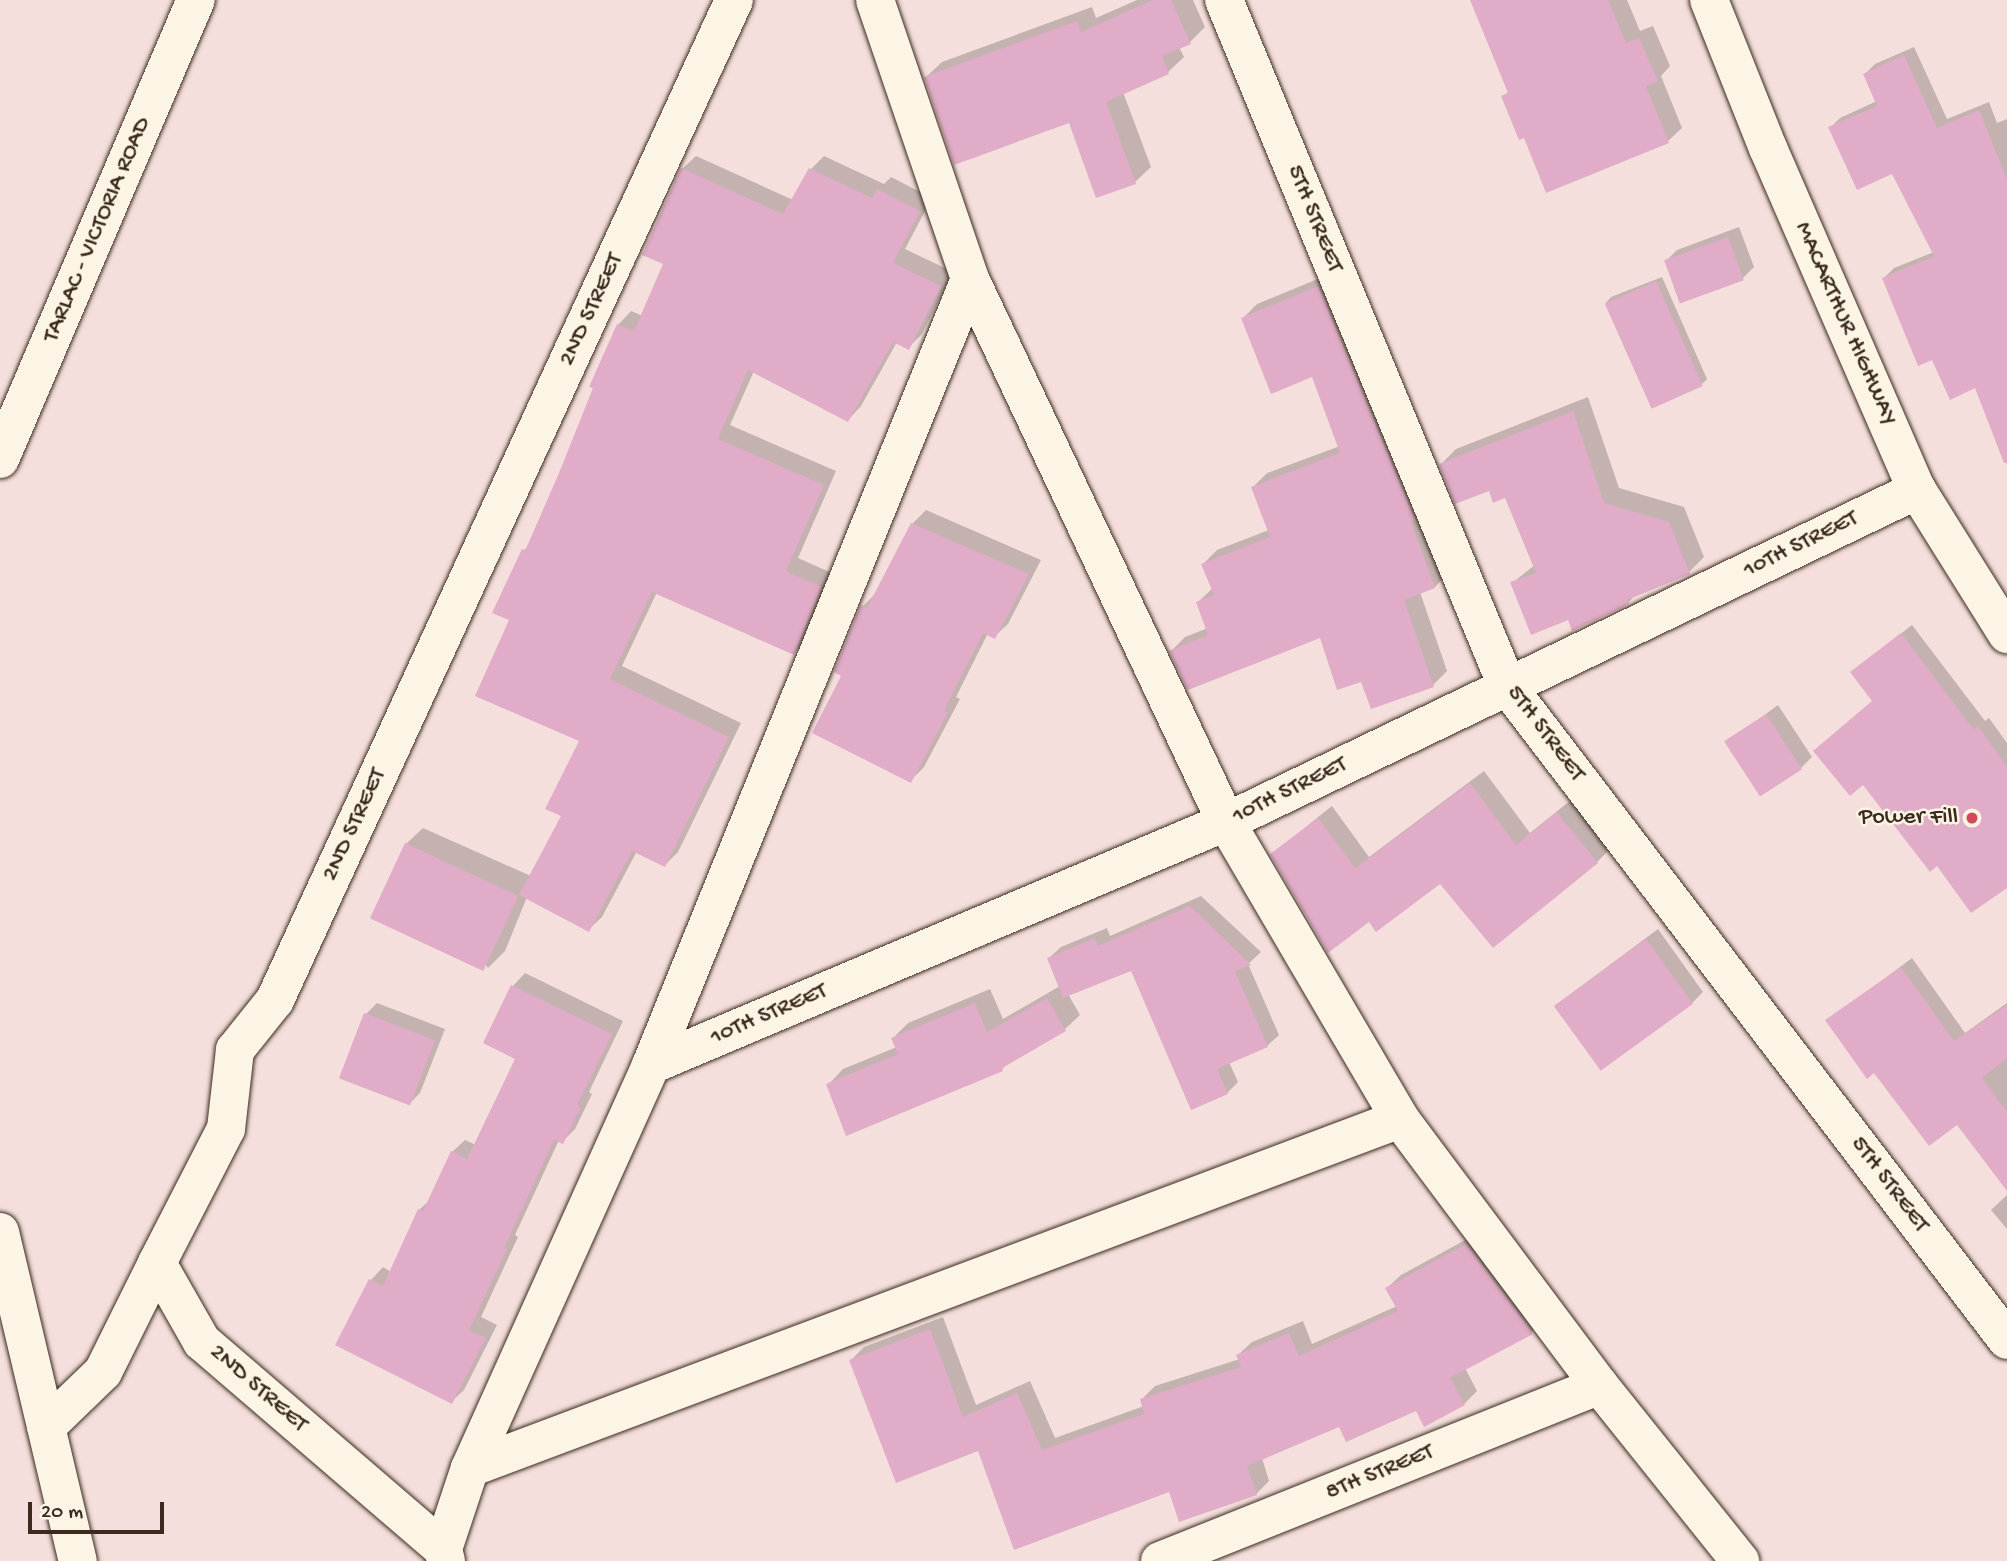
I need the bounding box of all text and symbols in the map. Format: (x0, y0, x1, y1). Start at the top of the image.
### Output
street label: TARLAC - VICTORIA ROAD (38, 113, 158, 347)
street label: 5TH STREET (1279, 161, 1349, 277)
street label: MACARTHUR HIGHWAY (1787, 218, 1903, 430)
street label: 2ND STREET (553, 249, 631, 371)
street label: 10TH STREET (1739, 505, 1863, 585)
street label: 5TH STREET (1499, 680, 1591, 788)
street label: 10TH STREET (1228, 751, 1352, 831)
street label: 2ND STREET (316, 764, 394, 886)
place label: Power Fill (1859, 804, 1958, 832)
marker: Power Fill (1964, 810, 1980, 826)
street label: 10TH STREET (706, 978, 832, 1052)
street label: 5TH STREET (1843, 1131, 1935, 1239)
street label: 2ND STREET (203, 1338, 313, 1440)
street label: 8TH STREET (1322, 1438, 1438, 1508)
scale bar (32, 1488, 168, 1532)
text: 20 m (41, 1501, 83, 1526)

